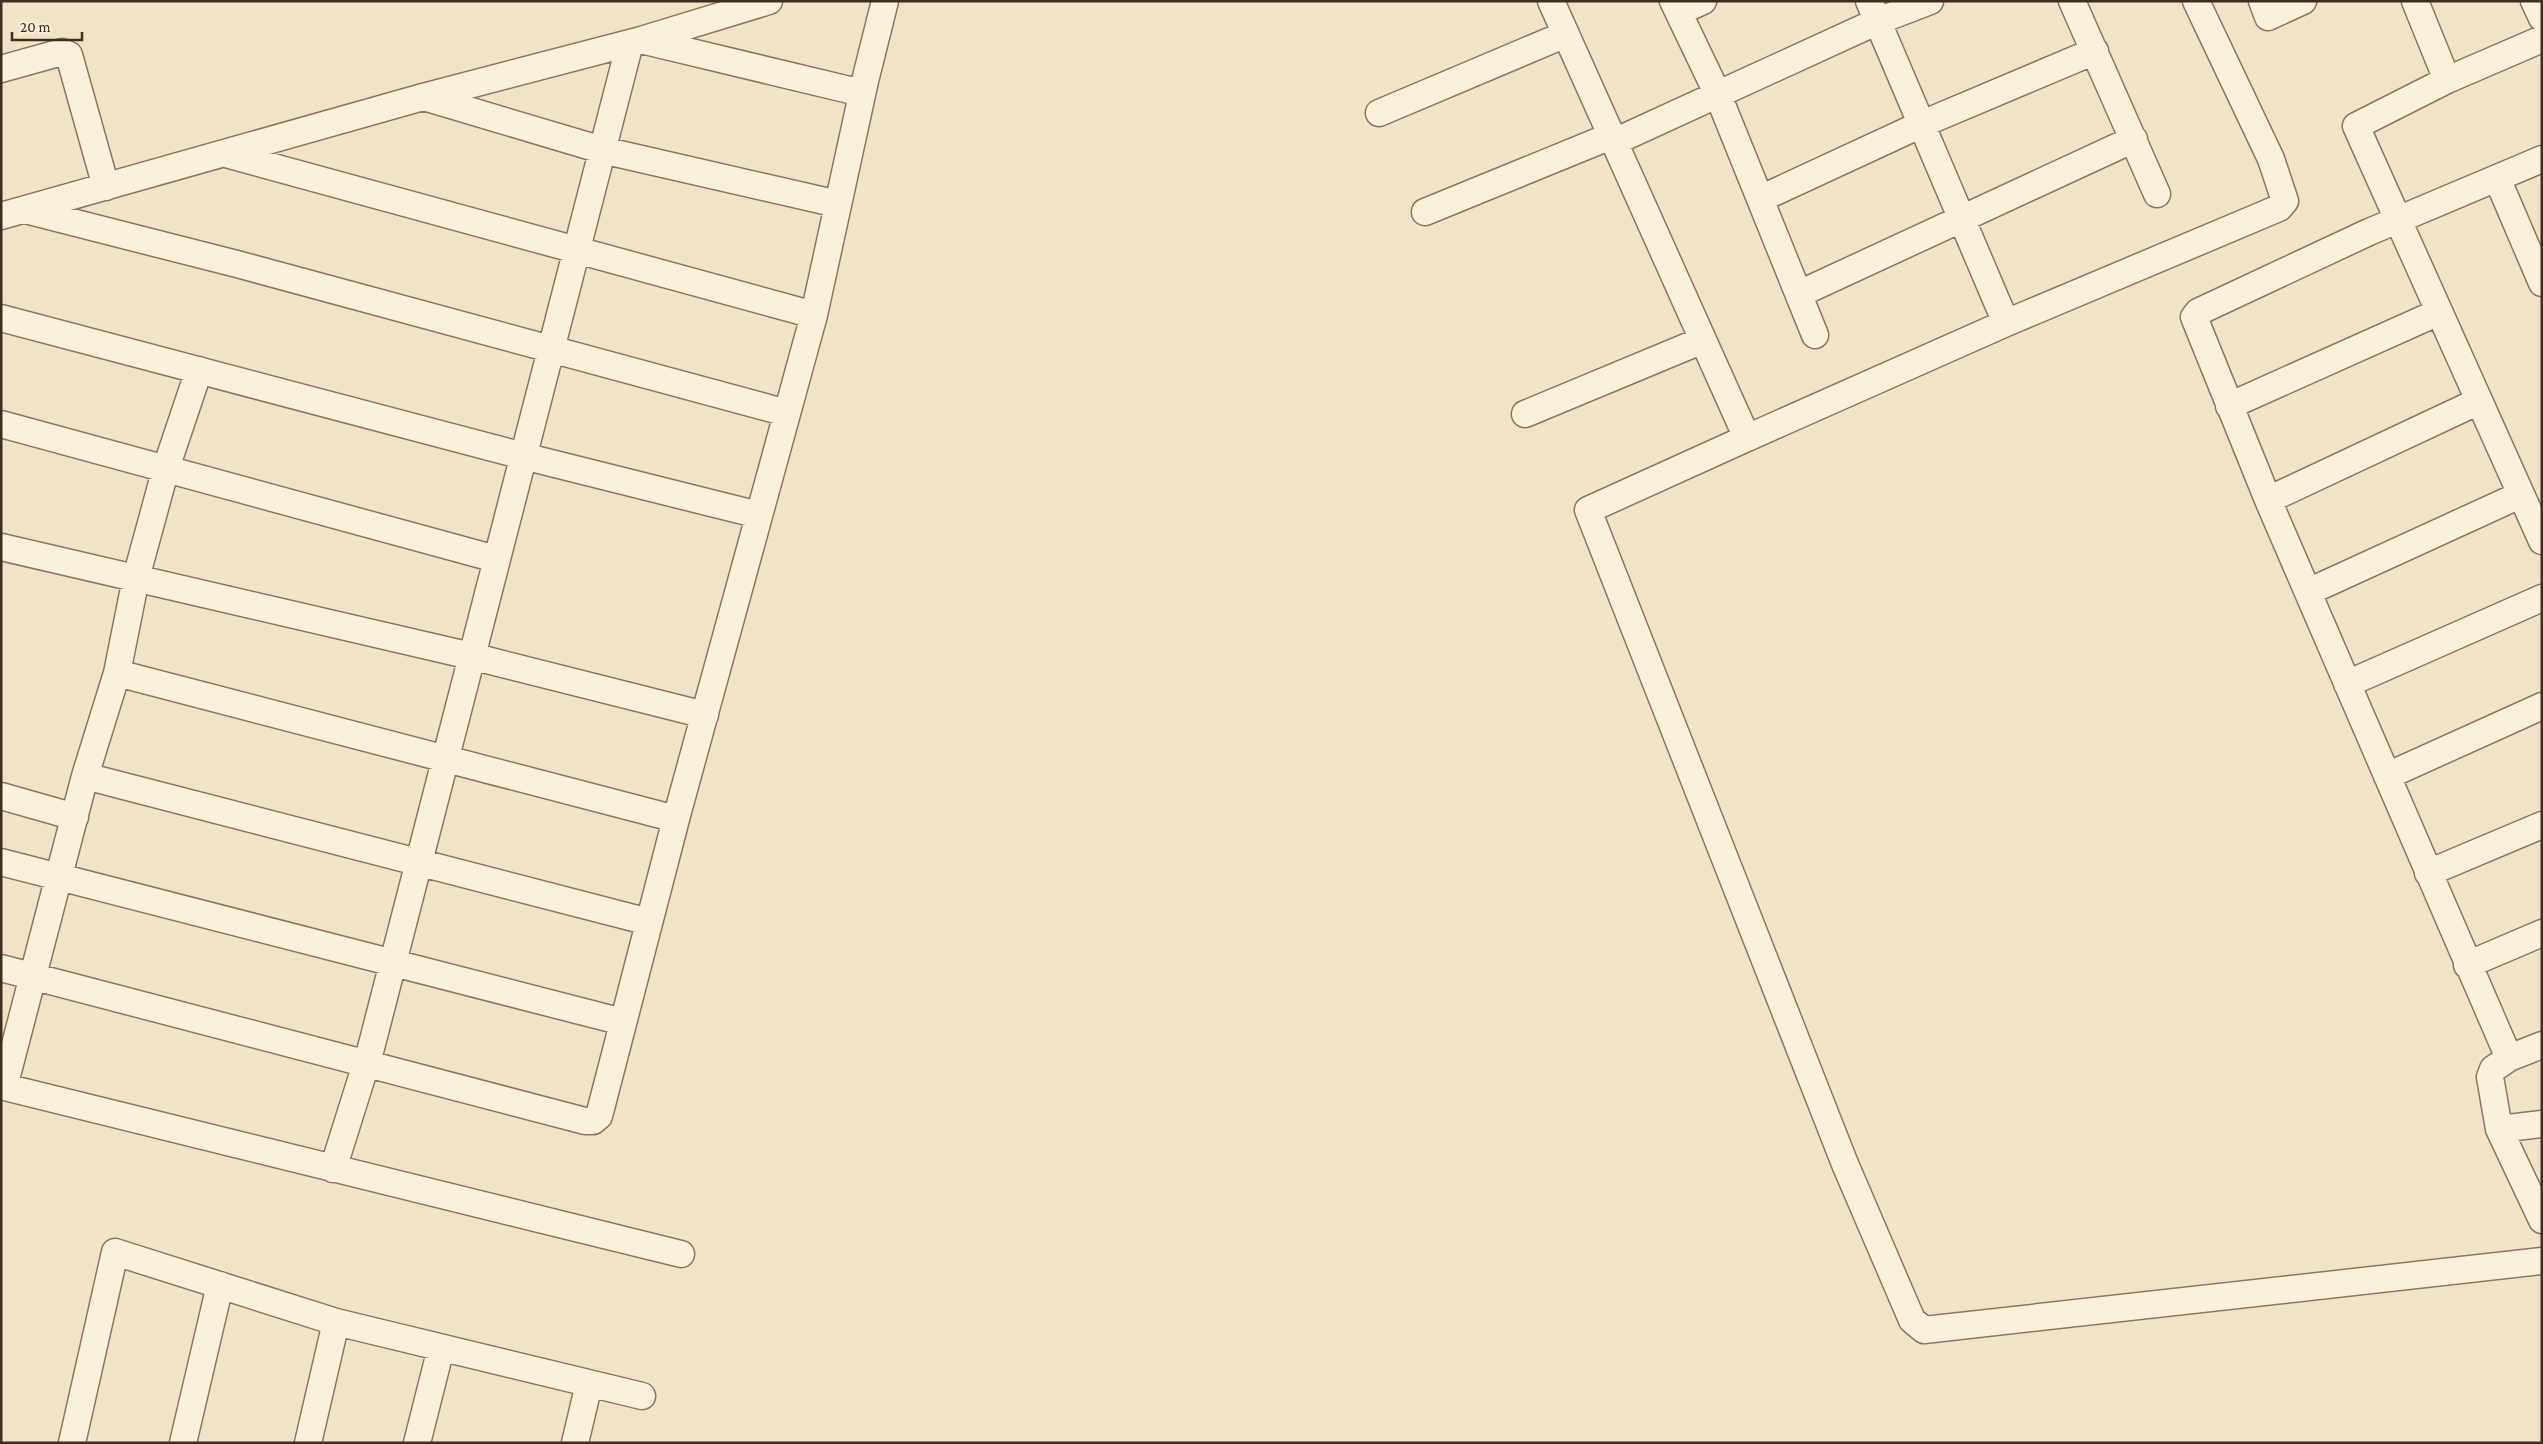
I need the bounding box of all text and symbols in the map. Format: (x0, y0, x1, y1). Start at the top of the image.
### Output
scale bar (12, 10, 82, 42)
text: 20 m (20, 19, 51, 35)

